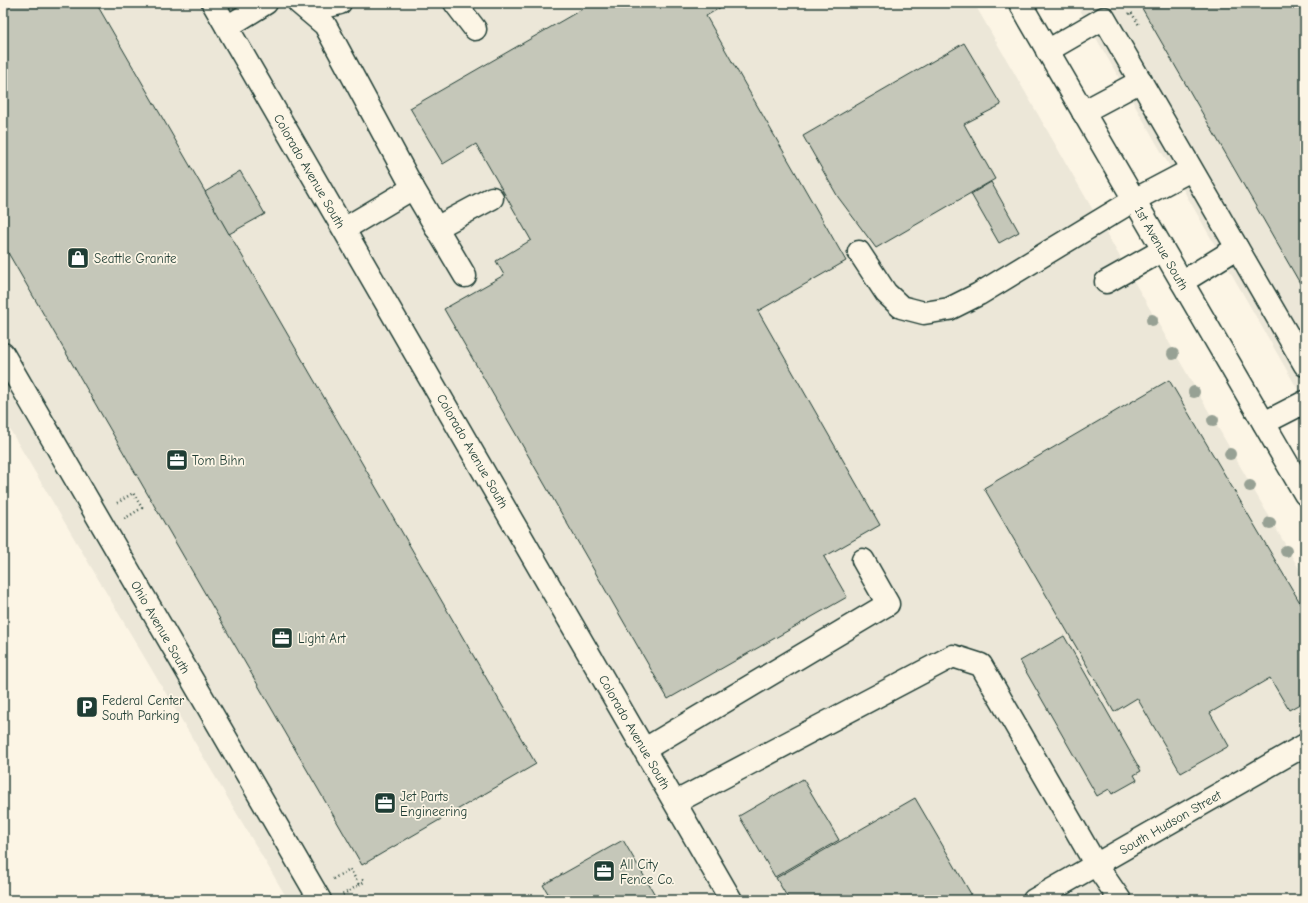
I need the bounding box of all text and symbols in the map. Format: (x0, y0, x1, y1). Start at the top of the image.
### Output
street label: Colorado Avenue South (271, 111, 348, 231)
street label: 1st Avenue South (1132, 204, 1192, 293)
shop icon: Seattle Granite (65, 245, 91, 271)
place label: Seattle Granite (94, 251, 177, 266)
street label: Colorado Avenue South (434, 391, 511, 511)
office icon: Tom Bihn (164, 447, 190, 473)
place label: Tom Bihn (192, 453, 245, 468)
street label: Ohio Avenue South (128, 578, 193, 676)
office icon: Light Art (269, 625, 295, 651)
place label: Light Art (298, 631, 347, 646)
street label: Colorado Avenue South (596, 672, 673, 792)
place label: Federal Center South Parking (102, 693, 185, 723)
parking icon: Federal Center South Parking (74, 694, 100, 720)
street label: South Hudson Street (1117, 787, 1225, 858)
place label: Jet Parts Engineering (400, 789, 467, 819)
office icon: Jet Parts Engineering (372, 790, 398, 816)
place label: All City Fence Co. (620, 857, 674, 887)
office icon: All City Fence Co. (591, 858, 617, 884)

